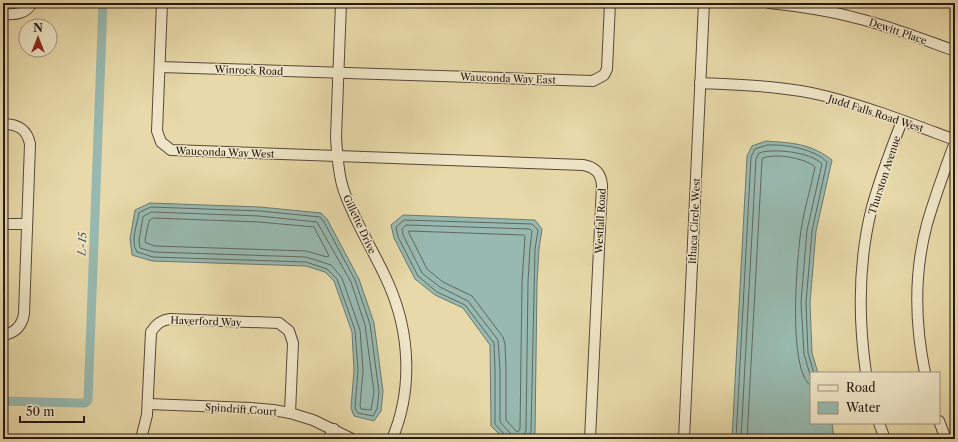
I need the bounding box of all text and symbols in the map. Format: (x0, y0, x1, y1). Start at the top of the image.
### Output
street label: Dewitt Place (867, 16, 929, 48)
north arrow (18, 18, 58, 58)
text: N (33, 21, 43, 35)
street label: Winrock Road (213, 63, 284, 78)
street label: Wauconda Way East (459, 70, 556, 87)
street label: Judd Falls Road West (825, 91, 926, 135)
street label: Thurston Avenue (866, 134, 903, 216)
street label: Wauconda Way West (174, 144, 275, 161)
street label: Ithaca Circle West (686, 177, 703, 264)
street label: Westfall Road (592, 188, 609, 255)
street label: Gillette Drive (340, 192, 379, 256)
water label: L-15 (75, 231, 89, 257)
street label: Haverford Way (170, 314, 242, 329)
legend (810, 372, 940, 424)
text: Road (846, 380, 876, 395)
scale bar (20, 398, 84, 424)
text: Water (845, 400, 880, 415)
street label: Spindrift Court (205, 401, 278, 419)
text: 50 m (26, 404, 55, 419)

